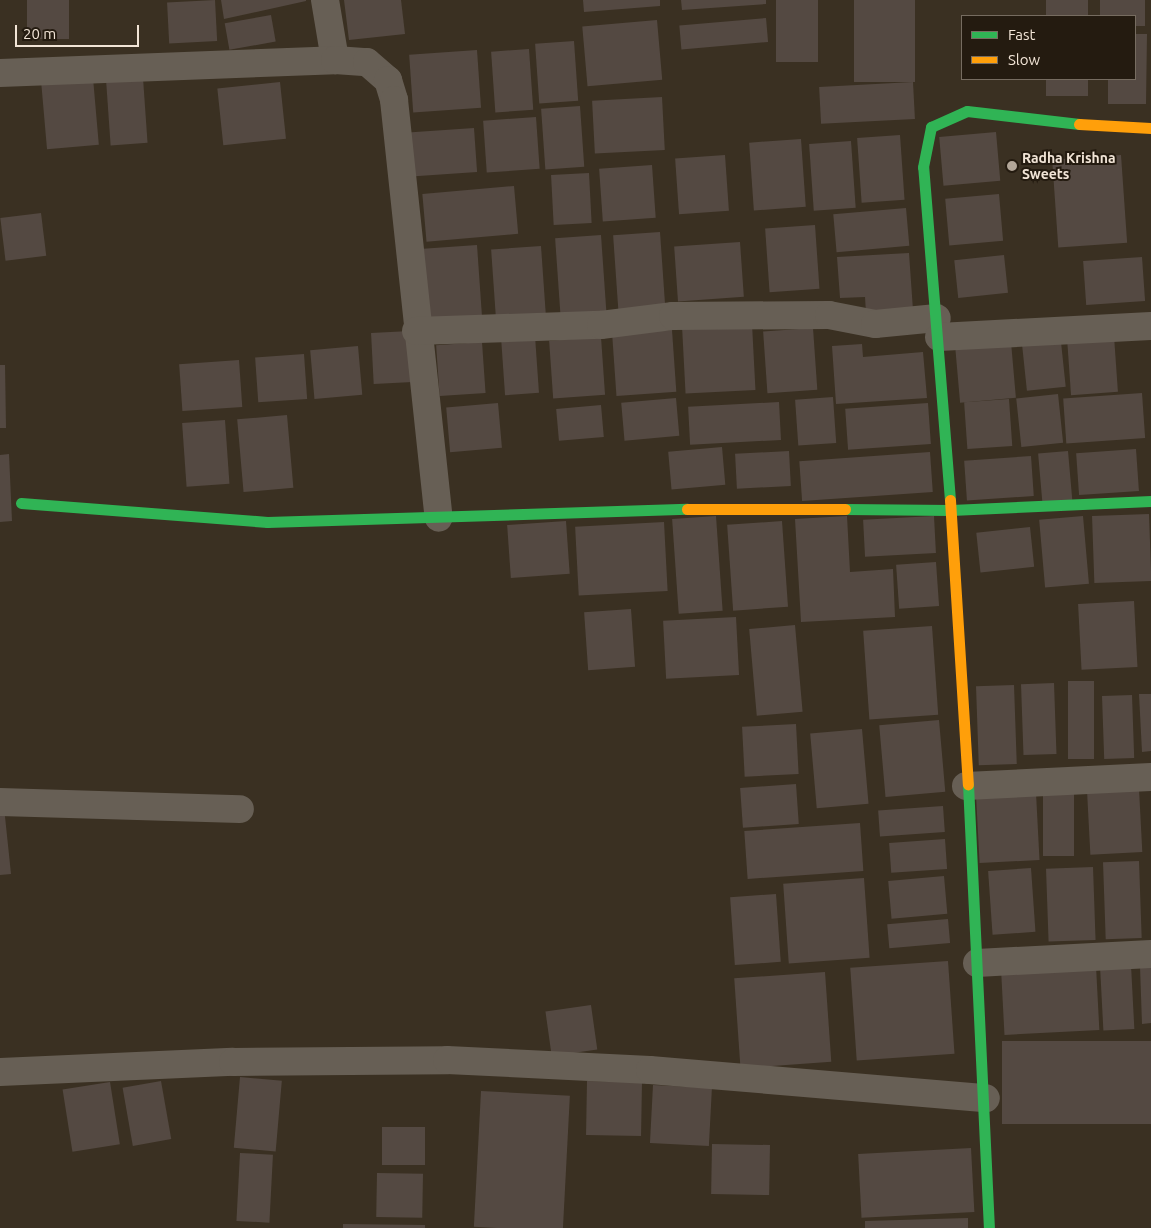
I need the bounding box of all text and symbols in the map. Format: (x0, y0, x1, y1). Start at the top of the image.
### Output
scale bar (18, 15, 141, 47)
legend (961, 15, 1136, 80)
text: 20 m (23, 25, 56, 42)
text: Fast (1008, 26, 1035, 43)
text: Slow (1008, 51, 1040, 68)
place label: Radha Krishna Sweets (1022, 150, 1116, 182)
marker: Radha Krishna Sweets (1006, 160, 1018, 172)

